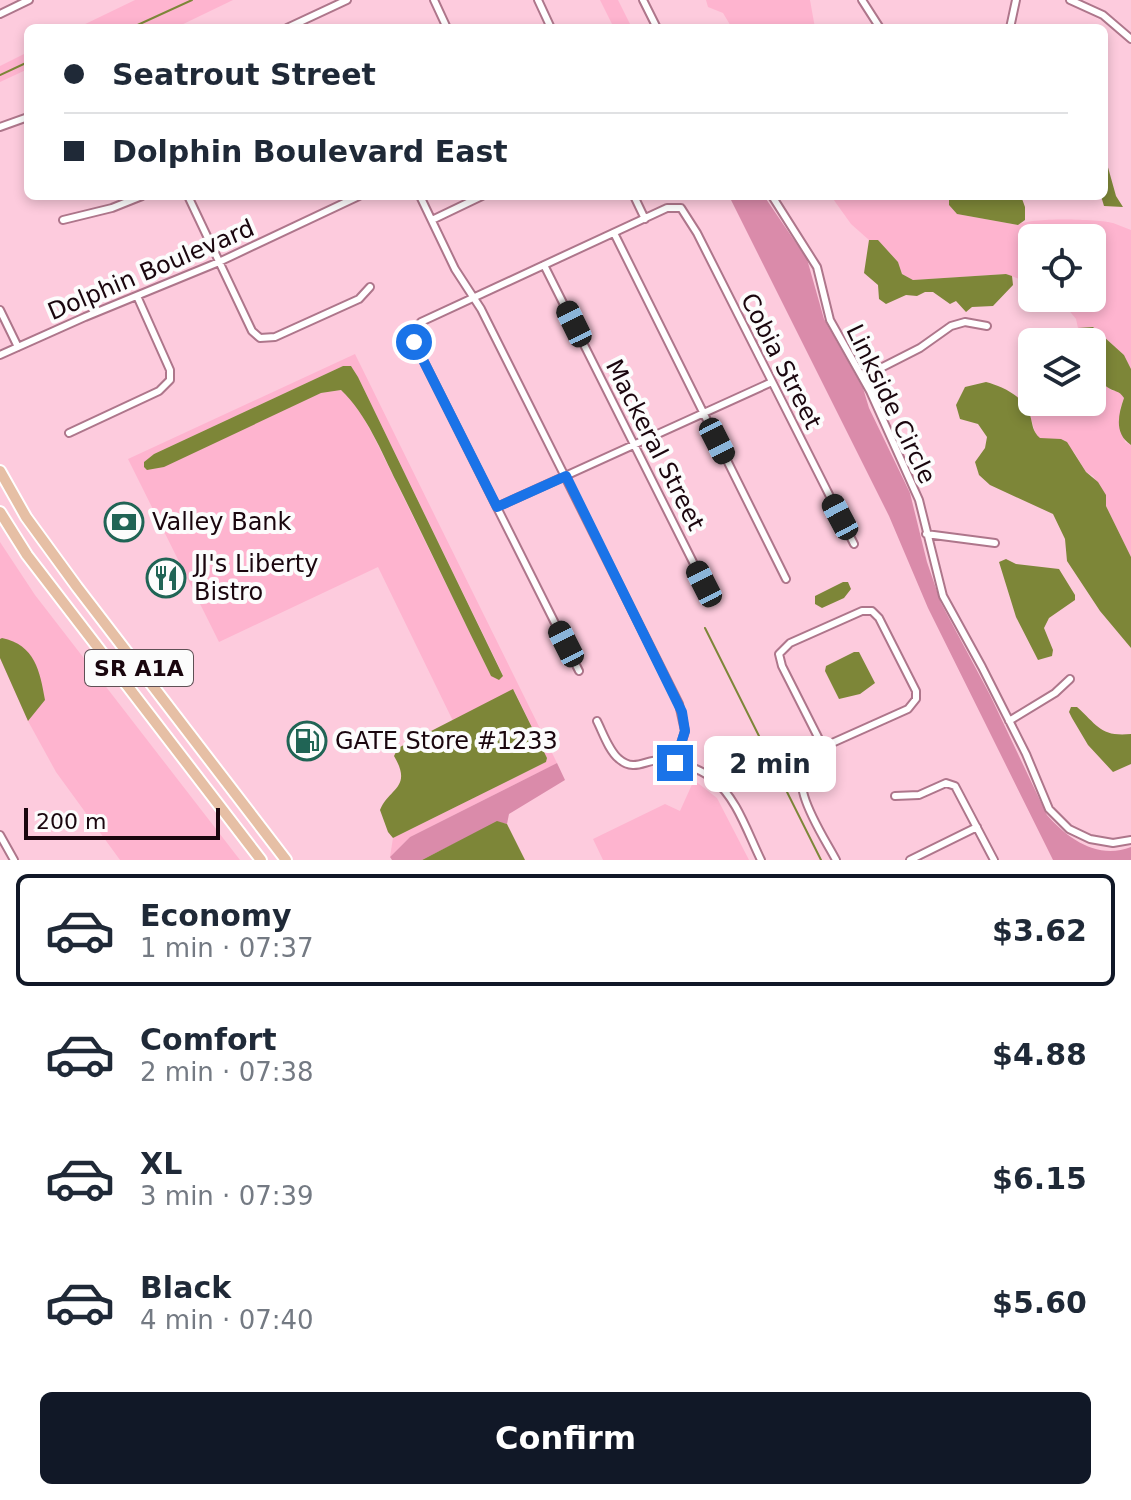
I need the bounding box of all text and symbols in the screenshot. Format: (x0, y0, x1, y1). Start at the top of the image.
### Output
text: Seatrout Street (112, 57, 376, 92)
text: Dolphin Boulevard East (112, 134, 508, 169)
street label: Dolphin Boulevard (44, 214, 258, 326)
map controls (1018, 224, 1106, 416)
button: locate (1018, 224, 1106, 312)
street label: Cobia Street (735, 288, 827, 434)
car (553, 297, 595, 351)
street label: Linkside Circle (840, 320, 942, 488)
route start (396, 324, 432, 360)
button: layers (1018, 328, 1106, 416)
street label: Mackeral Street (600, 355, 710, 535)
car (695, 414, 739, 468)
car (818, 490, 862, 544)
bank icon: Valley Bank (103, 501, 145, 543)
place label: Valley Bank (152, 508, 292, 536)
place label: JJ's Liberty Bistro (192, 550, 318, 606)
restaurant icon: JJ's Liberty Bistro (145, 557, 187, 599)
car (682, 557, 726, 611)
car (544, 617, 588, 671)
road number: SR A1A (85, 650, 193, 686)
fuel station icon: GATE Store #1233 (286, 720, 328, 762)
place label: GATE Store #1233 (335, 727, 558, 755)
callout: 2 min (703, 735, 835, 791)
route end (657, 745, 693, 781)
text: 2 min (729, 749, 811, 779)
scale bar (24, 804, 220, 840)
text: 200 m (36, 809, 106, 834)
icon: car (44, 894, 116, 966)
text: Economy (140, 898, 292, 933)
text: $3.62 (992, 913, 1087, 948)
text: 1 min · 07:37 (140, 933, 314, 963)
icon: car (44, 1018, 116, 1090)
text: Comfort (140, 1022, 277, 1057)
text: $4.88 (992, 1037, 1087, 1072)
text: 2 min · 07:38 (140, 1057, 314, 1087)
icon: car (44, 1142, 116, 1214)
text: XL (140, 1146, 182, 1181)
text: $6.15 (992, 1161, 1087, 1196)
text: 3 min · 07:39 (140, 1181, 314, 1211)
icon: car (44, 1266, 116, 1338)
text: Black (140, 1270, 231, 1305)
text: $5.60 (992, 1285, 1087, 1320)
text: 4 min · 07:40 (140, 1305, 314, 1335)
button: Confirm (40, 1392, 1091, 1484)

